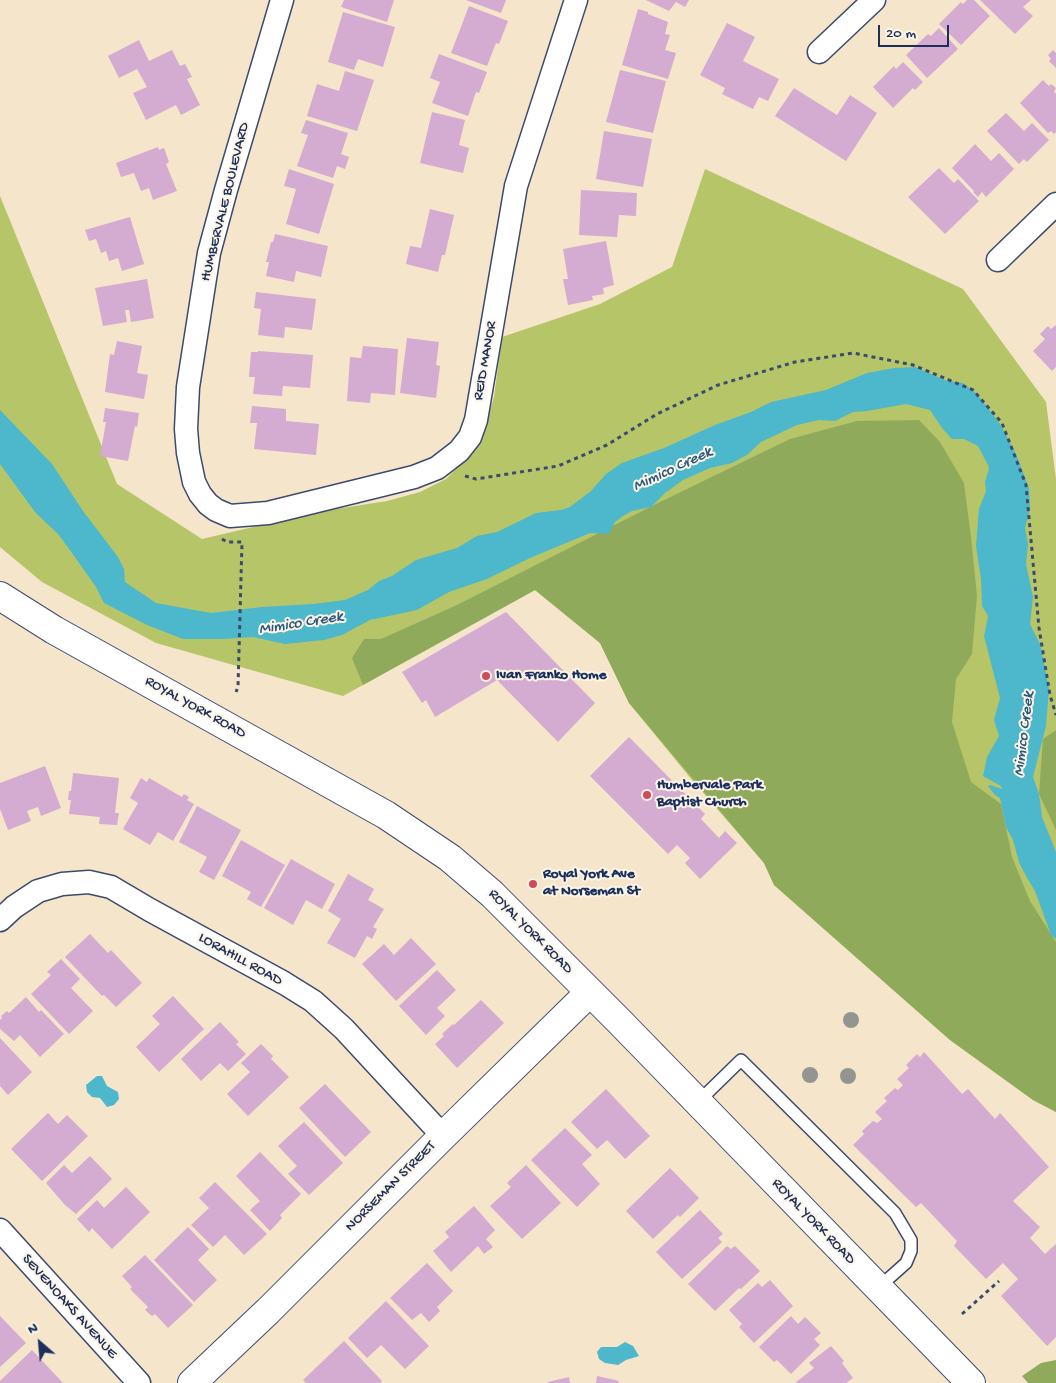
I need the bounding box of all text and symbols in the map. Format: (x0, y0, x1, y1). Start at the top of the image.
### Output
scale bar (881, 15, 952, 47)
text: 20 m (886, 25, 916, 43)
street label: HUMBERVALE BOULEVARD (198, 121, 254, 283)
street label: REID MANOR (470, 320, 502, 402)
water label: Mimico Creek (630, 443, 716, 497)
water label: Mimico Creek (258, 608, 344, 640)
place label: Ivan Franko Home (496, 667, 606, 685)
marker: Ivan Franko Home (480, 670, 492, 682)
street label: ROYAL YORK ROAD (141, 673, 249, 743)
water label: Mimico Creek (1010, 691, 1040, 777)
place label: Humbervale Park Baptist Church (657, 777, 762, 812)
marker: Humbervale Park Baptist Church (641, 789, 653, 801)
place label: Royal York Ave at Norseman St (543, 866, 640, 901)
marker: Royal York Ave at Norseman St (527, 878, 539, 890)
street label: ROYAL YORK ROAD (484, 886, 576, 978)
street label: LORAHILL ROAD (195, 929, 285, 991)
street label: NORSEMAN STREET (342, 1138, 440, 1236)
street label: ROYAL YORK ROAD (767, 1175, 859, 1269)
street label: SEVENOAKS AVENUE (17, 1251, 121, 1363)
north arrow (15, 1318, 65, 1368)

